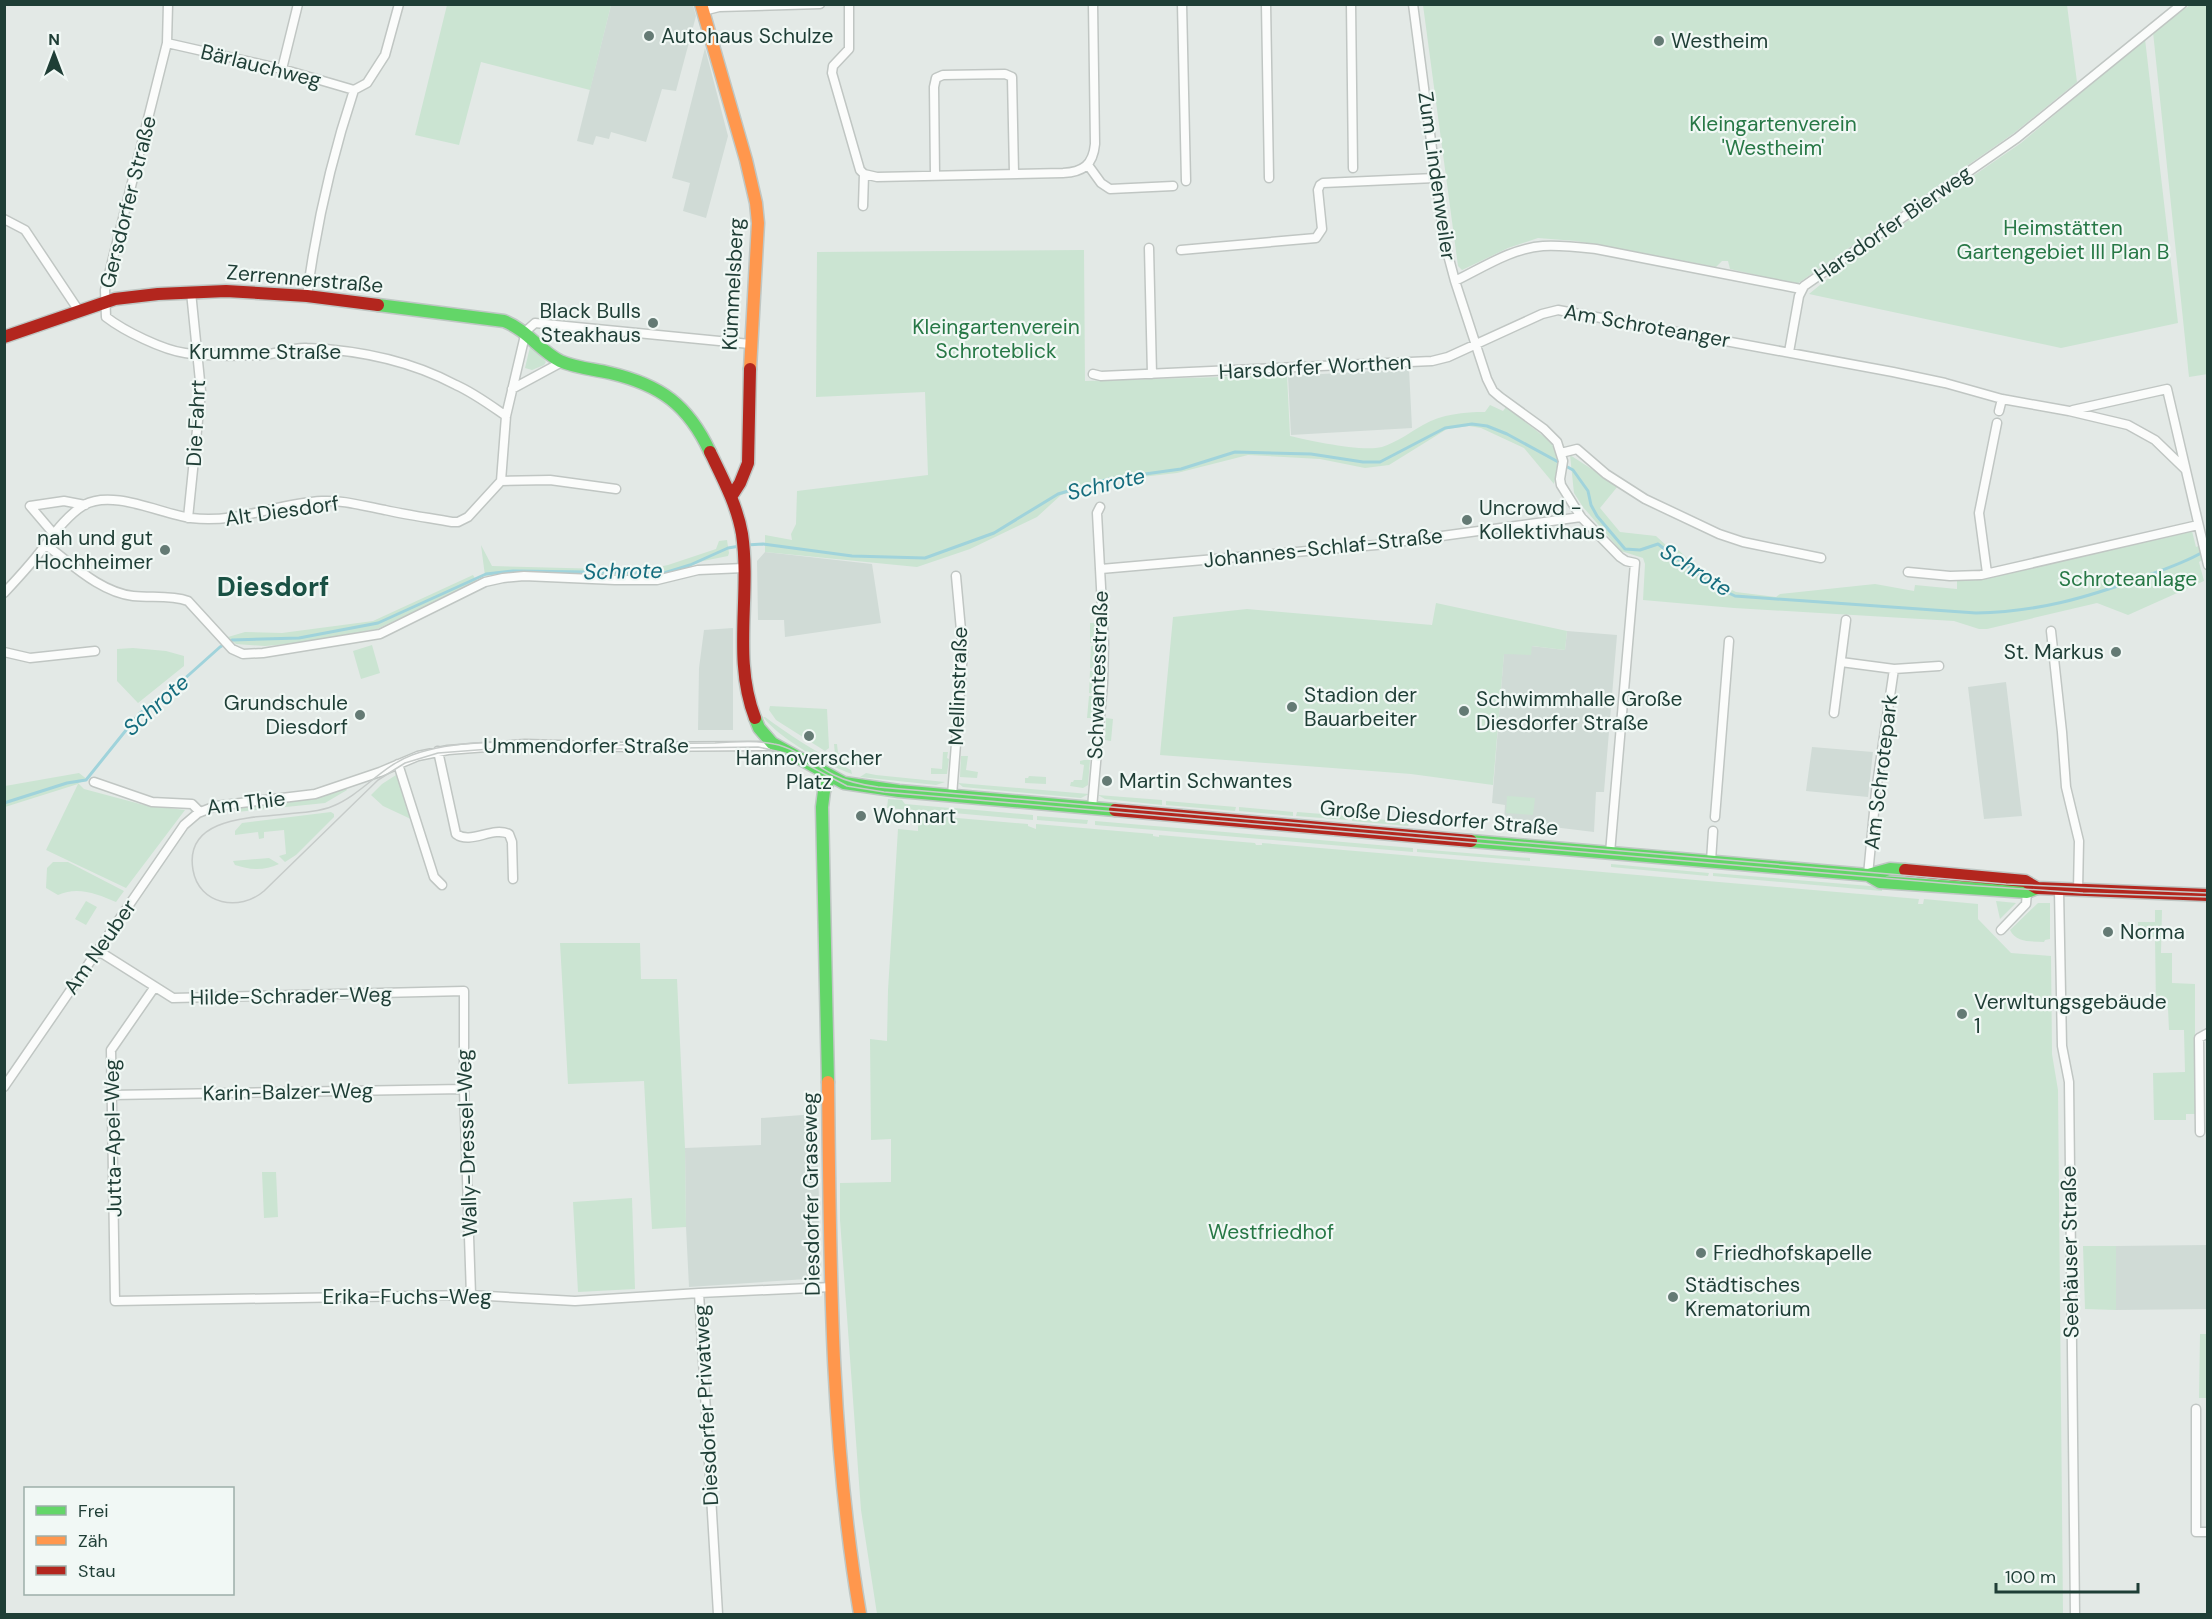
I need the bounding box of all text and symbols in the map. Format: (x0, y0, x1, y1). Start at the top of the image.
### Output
place label: Autohaus Schulze (661, 22, 833, 50)
north arrow (24, 24, 84, 84)
place label: Westheim (1671, 27, 1768, 55)
text: N (48, 29, 60, 50)
marker: Autohaus Schulze (642, 29, 656, 43)
marker: Westheim (1652, 34, 1666, 48)
street label: Bärlauchweg (198, 38, 324, 95)
street label: Zum Lindenweiler (1411, 90, 1463, 262)
park label: Kleingartenverein 'Westheim' (1689, 110, 1857, 162)
street label: Gersdorfer Straße (93, 113, 163, 291)
street label: Harsdorfer Bierweg (1809, 159, 1977, 289)
park label: Heimstätten Gartengebiet III Plan B (1957, 214, 2169, 266)
street label: Kümmelsberg (716, 217, 750, 351)
street label: Zerrennerstraße (225, 258, 385, 300)
place label: Black Bulls Steakhaus (539, 297, 641, 349)
street label: Am Schroteanger (1562, 298, 1732, 354)
park label: Kleingartenverein Schroteblick (912, 313, 1080, 365)
marker: Black Bulls Steakhaus (646, 316, 660, 330)
street label: Krumme Straße (189, 338, 341, 366)
street label: Harsdorfer Worthen (1218, 348, 1412, 386)
street label: Die Fahrt (180, 379, 212, 467)
water label: Schrote (1064, 461, 1148, 507)
street label: Alt Diesdorf (223, 489, 341, 533)
place label: Uncrowd - Kollektivhaus (1479, 494, 1605, 546)
marker: Uncrowd - Kollektivhaus (1460, 513, 1474, 527)
street label: Johannes-Schlaf-Straße (1202, 522, 1444, 574)
place label: nah und gut Hochheimer (35, 524, 153, 576)
water label: Schrote (1655, 537, 1737, 603)
marker: nah und gut Hochheimer (158, 543, 172, 557)
water label: Schrote (583, 556, 663, 586)
park label: Schroteanlage (2059, 565, 2197, 593)
district label: Diesdorf (217, 569, 329, 604)
street label: Schwantesstraße (1081, 590, 1115, 760)
street label: Mellinstraße (942, 626, 974, 746)
place label: St. Markus (2004, 638, 2104, 666)
marker: St. Markus (2109, 645, 2123, 659)
water label: Schrote (117, 668, 195, 742)
place label: Stadion der Bauarbeiter (1304, 681, 1417, 733)
place label: Schwimmhalle Große Diesdorfer Straße (1476, 685, 1682, 737)
place label: Grundschule Diesdorf (224, 689, 348, 741)
street label: Am Schrotepark (1858, 692, 1904, 851)
marker: Stadion der Bauarbeiter (1285, 700, 1299, 714)
marker: Schwimmhalle Große Diesdorfer Straße (1457, 704, 1471, 718)
marker: Grundschule Diesdorf (353, 708, 367, 722)
marker: Hannoverscher Platz (802, 729, 816, 743)
street label: Ummendorfer Straße (483, 732, 689, 760)
place label: Hannoverscher Platz (736, 744, 882, 796)
place label: Martin Schwantes (1119, 767, 1293, 795)
marker: Martin Schwantes (1100, 774, 1114, 788)
street label: Am Thie (205, 784, 287, 822)
street label: Große Diesdorfer Straße (1319, 794, 1559, 842)
place label: Wohnart (873, 802, 956, 830)
marker: Wohnart (854, 809, 868, 823)
street label: Am Neuber (57, 894, 143, 1000)
place label: Norma (2120, 918, 2185, 946)
marker: Norma (2101, 925, 2115, 939)
street label: Hilde-Schrader-Weg (190, 980, 393, 1012)
place label: Verwltungsgebäude 1 (1974, 988, 2167, 1040)
marker: Verwltungsgebäude 1 (1955, 1007, 1969, 1021)
street label: Wally-Dressel-Weg (450, 1048, 484, 1237)
street label: Jutta-Apel-Weg (98, 1058, 128, 1217)
street label: Karin-Balzer-Weg (202, 1077, 374, 1107)
street label: Diesdorfer Graseweg (795, 1092, 827, 1296)
street label: Seehäuser Straße (2054, 1165, 2086, 1338)
park label: Westfriedhof (1208, 1218, 1334, 1246)
place label: Friedhofskapelle (1713, 1239, 1872, 1267)
marker: Friedhofskapelle (1694, 1246, 1708, 1260)
place label: Städtisches Krematorium (1685, 1271, 1810, 1323)
street label: Erika-Fuchs-Weg (322, 1283, 492, 1311)
marker: Städtisches Krematorium (1666, 1290, 1680, 1304)
street label: Diesdorfer Privatweg (687, 1303, 725, 1506)
legend (24, 1487, 234, 1595)
text: Frei (78, 1499, 109, 1523)
text: Zäh (78, 1529, 108, 1553)
scale bar (1996, 1556, 2138, 1594)
text: Stau (78, 1559, 116, 1583)
text: 100 m (2005, 1565, 2056, 1589)

